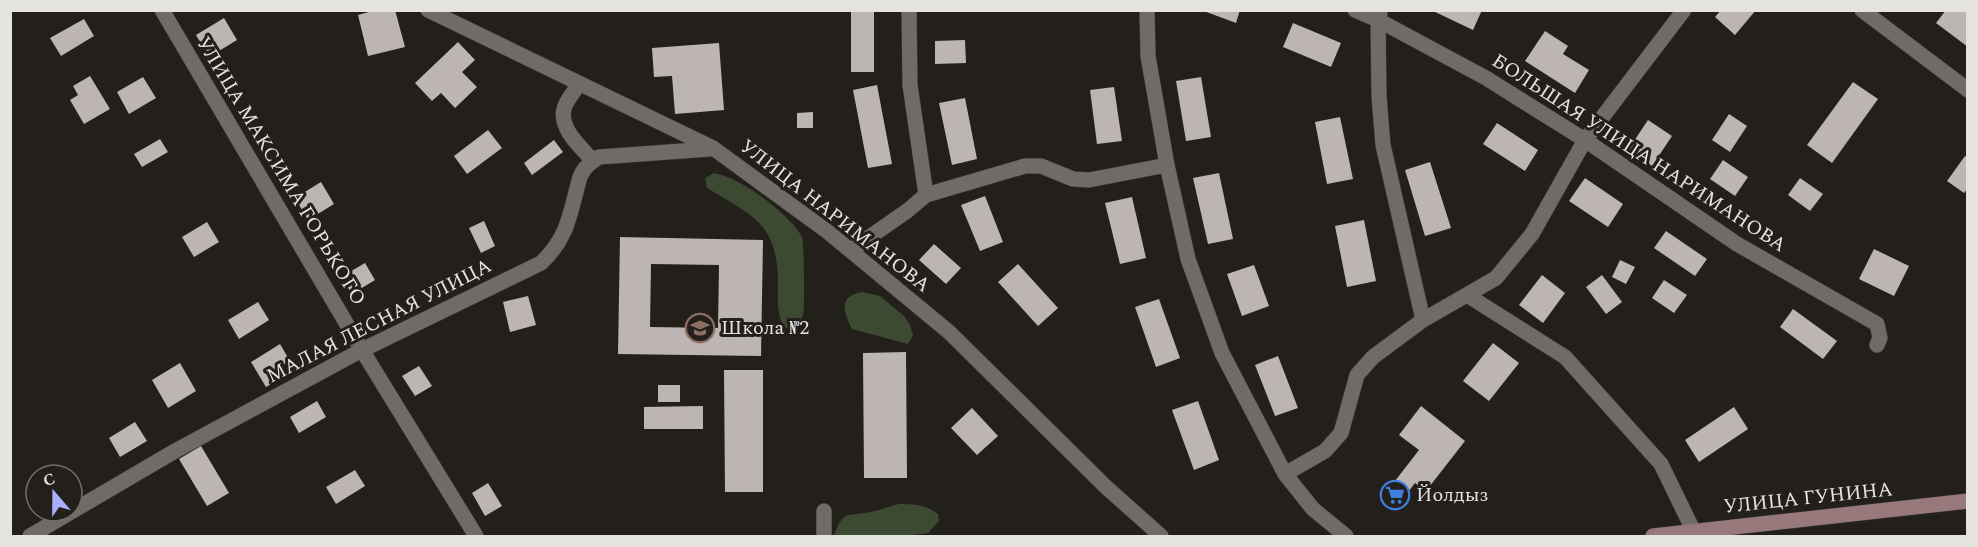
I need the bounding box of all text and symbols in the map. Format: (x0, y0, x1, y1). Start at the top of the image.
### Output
street label: УЛИЦА МАКСИМА ГОРЬКОГО (189, 31, 373, 311)
street label: БОЛЬШАЯ УЛИЦА НАРИМАНОВА (1486, 46, 1792, 260)
street label: УЛИЦА НАРИМАНОВА (733, 132, 937, 300)
street label: МАЛАЯ ЛЕСНАЯ УЛИЦА (261, 251, 497, 391)
school or university icon: Школа №2 (684, 312, 716, 344)
place label: Школа №2 (721, 313, 809, 343)
north arrow (24, 463, 84, 523)
text: С (40, 467, 59, 493)
street label: УЛИЦА ГУНИНА (1722, 474, 1894, 522)
supermarket icon: Йолдыз (1379, 479, 1411, 511)
place label: Йолдыз (1416, 480, 1488, 510)

